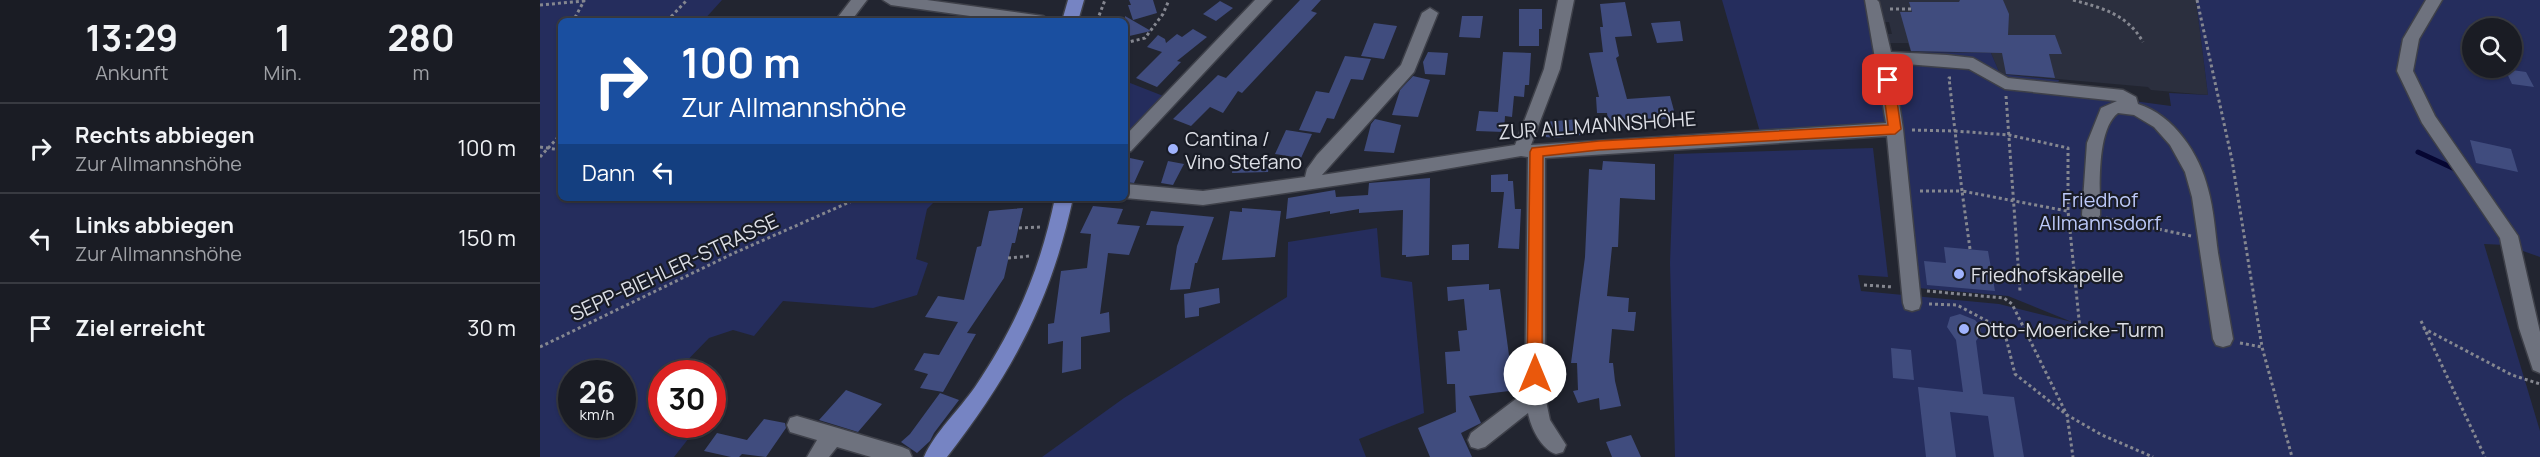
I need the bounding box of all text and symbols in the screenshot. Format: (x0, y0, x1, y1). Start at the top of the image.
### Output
text: 13:29 (85, 13, 178, 62)
text: 1 (275, 13, 291, 62)
text: 280 (387, 13, 455, 62)
map controls (2462, 18, 2522, 78)
button: search (2462, 18, 2522, 78)
text: 100 m (681, 33, 801, 91)
icon: right (582, 42, 660, 120)
pin (1862, 54, 1913, 105)
text: Ankunft (95, 59, 168, 86)
text: Min. (264, 59, 302, 86)
text: m (413, 59, 429, 86)
icon: arrive (1871, 63, 1904, 96)
text: Zur Allmannshöhe (681, 88, 906, 125)
street label: ZUR ALLMANNSHÖHE (1497, 105, 1697, 145)
text: Rechts abbiegen (75, 120, 254, 150)
place label: Cantina / Vino Stefano (1185, 125, 1302, 175)
icon: right (24, 132, 57, 165)
text: 100 m (458, 133, 516, 163)
marker: Cantina / Vino Stefano (1166, 142, 1180, 156)
text: Zur Allmannshöhe (75, 150, 242, 177)
icon: left (647, 156, 680, 189)
text: Dann (582, 158, 635, 188)
park label: Friedhof Allmannsdorf (2039, 186, 2161, 236)
street label: SEPP-BIEHLER-STRASSE (566, 207, 782, 327)
text: Links abbiegen (75, 210, 234, 240)
icon: left (24, 222, 57, 255)
text: 150 m (458, 223, 516, 253)
text: Zur Allmannshöhe (75, 240, 242, 267)
place label: Friedhofskapelle (1971, 261, 2123, 288)
marker: Friedhofskapelle (1952, 267, 1966, 281)
icon: arrive (24, 312, 57, 345)
text: Ziel erreicht (75, 313, 206, 343)
text: 30 m (467, 313, 516, 343)
place label: Otto-Moericke-Turm (1976, 316, 2164, 343)
marker: Otto-Moericke-Turm (1957, 322, 1971, 336)
position arrow (1503, 342, 1567, 406)
speed limit sign: 30 (648, 360, 726, 438)
text: 26 (579, 371, 615, 412)
text: km/h (580, 404, 614, 425)

